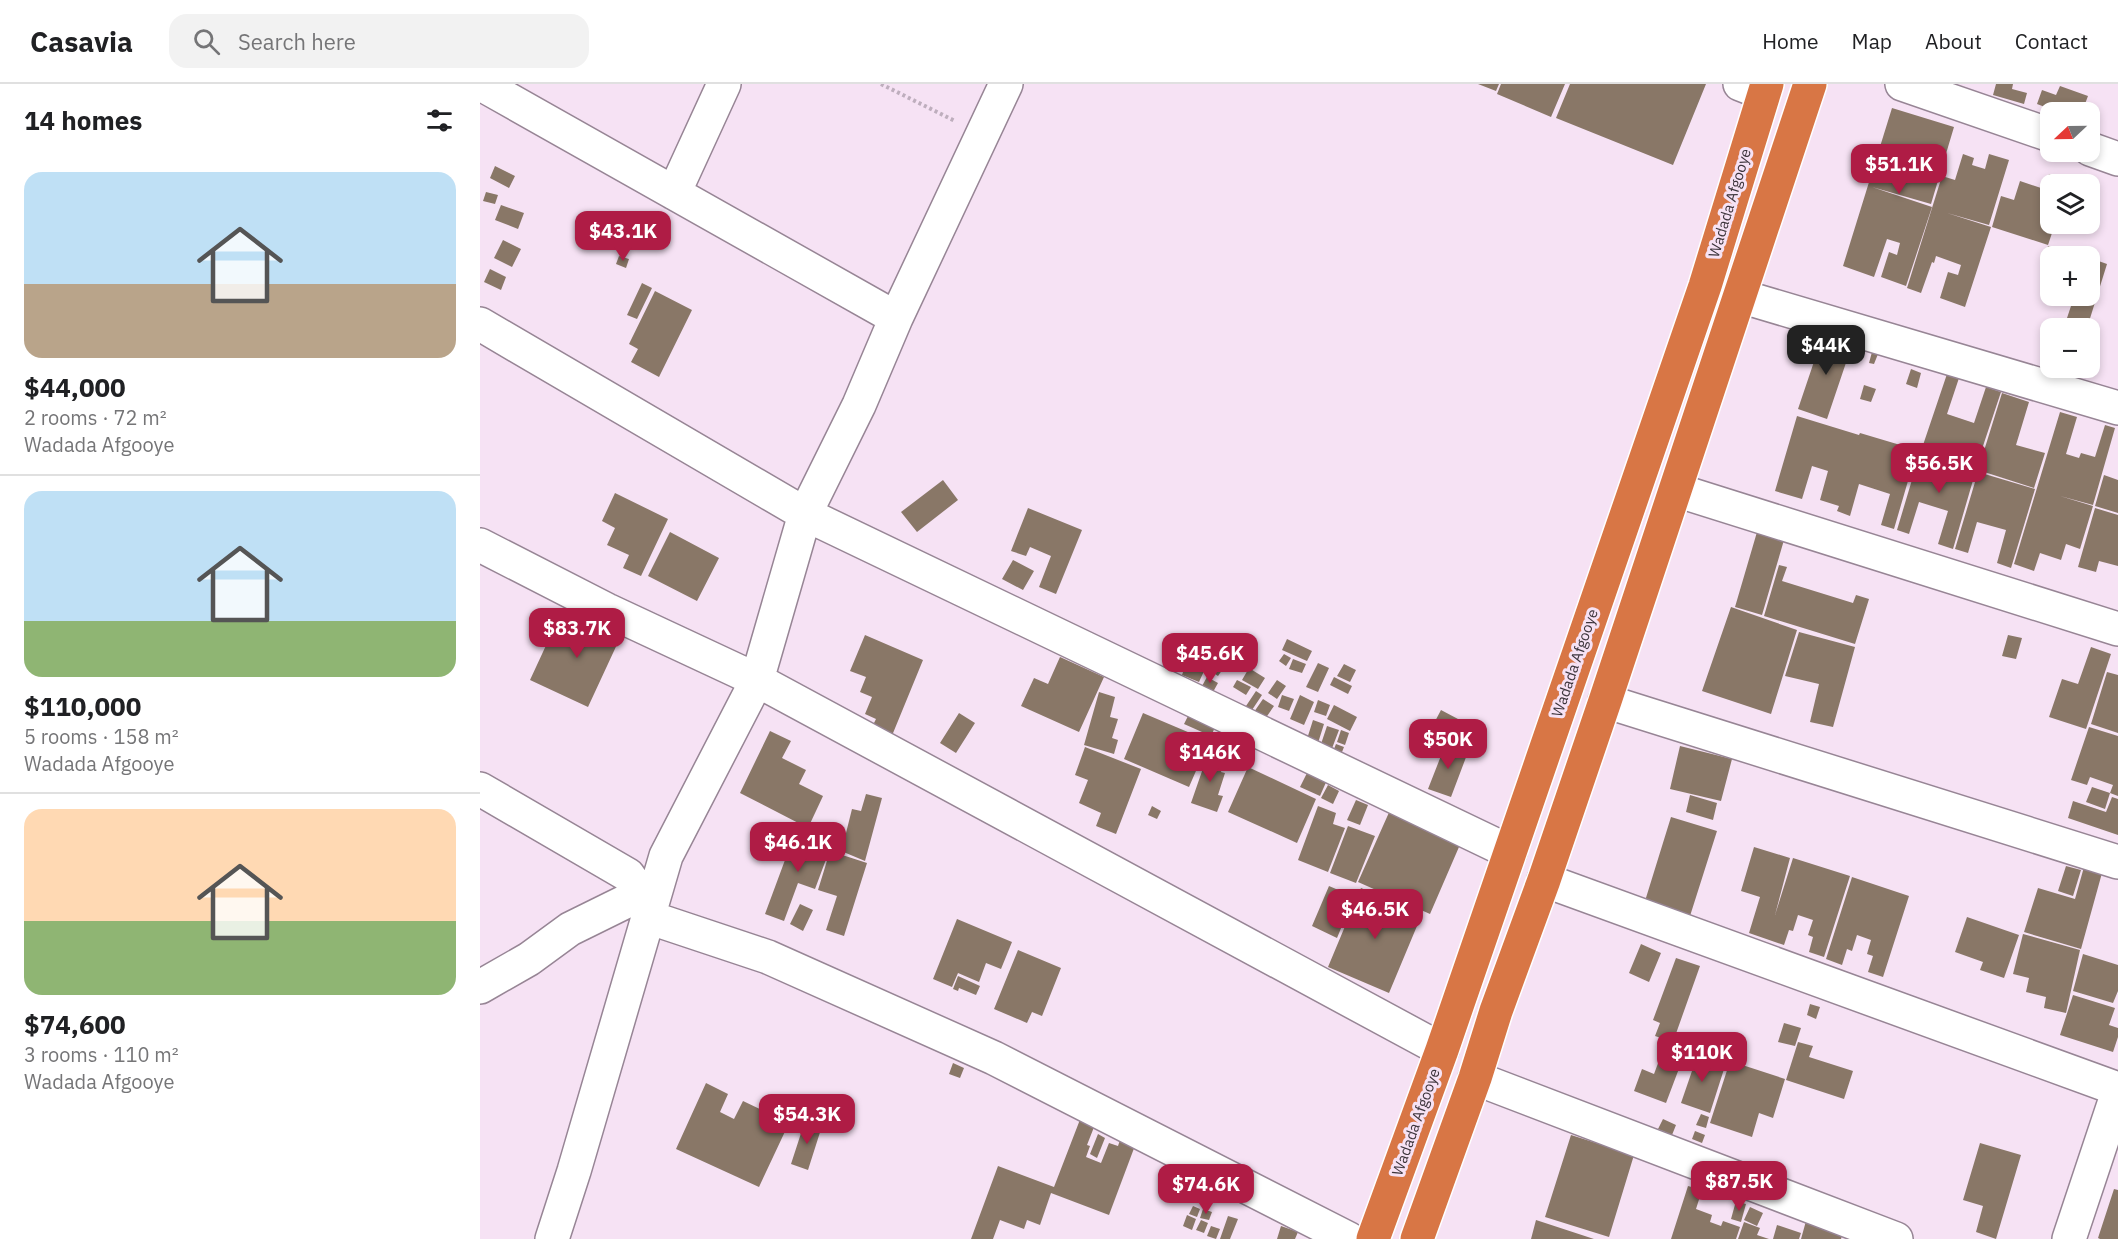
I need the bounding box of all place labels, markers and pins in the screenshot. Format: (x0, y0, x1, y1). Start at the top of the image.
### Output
pin: $51.1K (1850, 144, 1948, 195)
pin: $43.1K (574, 211, 672, 262)
pin: $44K (1790, 325, 1862, 376)
pin: $56.5K (1890, 443, 1988, 494)
pin: $83.7K (528, 608, 626, 659)
pin: $45.6K (1161, 633, 1259, 684)
pin: $50K (1412, 719, 1484, 770)
pin: $146K (1168, 732, 1252, 783)
pin: $46.1K (749, 822, 847, 873)
pin: $46.5K (1326, 889, 1424, 940)
pin: $110K (1660, 1032, 1744, 1083)
pin: $54.3K (758, 1094, 856, 1145)
pin: $87.5K (1690, 1161, 1788, 1212)
pin: $74.6K (1157, 1164, 1255, 1215)

